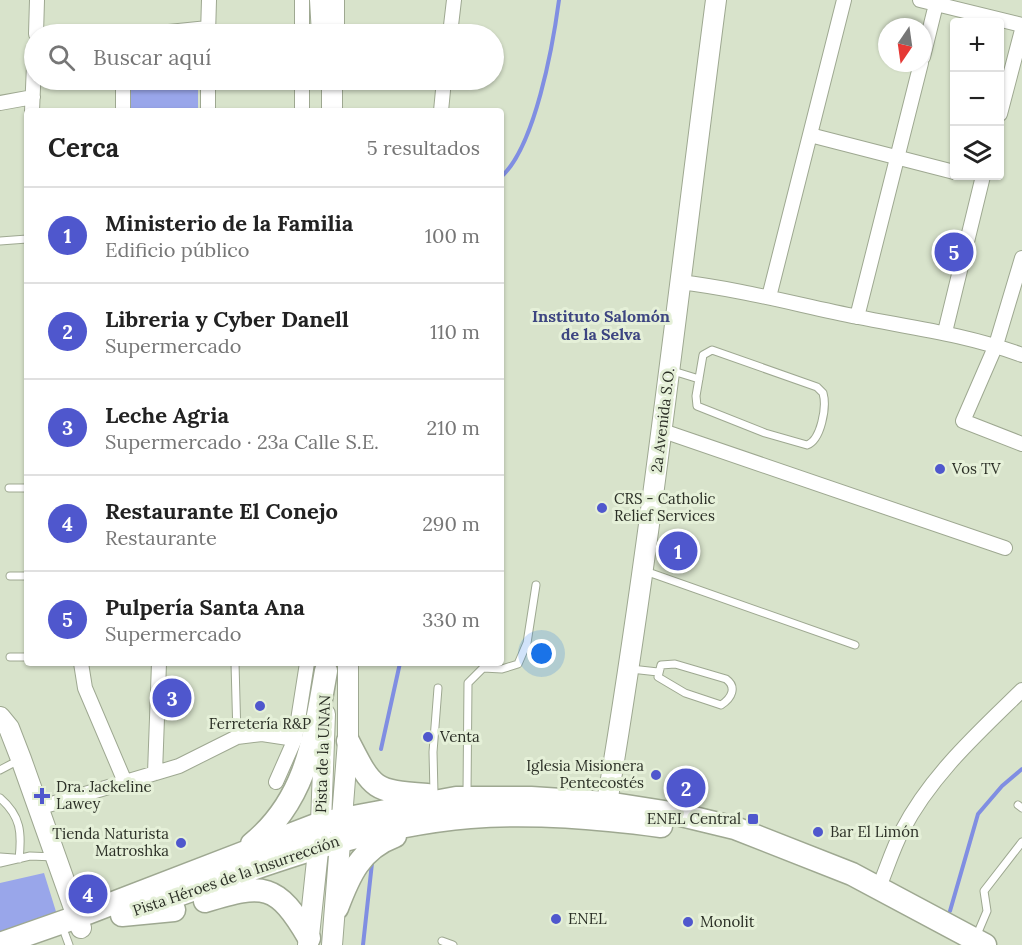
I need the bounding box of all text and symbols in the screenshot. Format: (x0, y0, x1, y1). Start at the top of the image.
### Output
north arrow (878, 18, 932, 72)
map controls (950, 18, 1004, 180)
button: + (950, 18, 1004, 72)
search box (24, 24, 504, 90)
icon: search (45, 41, 78, 74)
text: Buscar aquí (93, 43, 211, 71)
button: − (950, 72, 1004, 126)
button: layers (950, 126, 1004, 180)
text: Cerca (48, 131, 119, 164)
text: 5 resultados (367, 135, 480, 160)
text: Ministerio de la Familia (105, 209, 353, 237)
text: 1 (63, 223, 72, 248)
text: 100 m (425, 223, 480, 248)
pin: 5 (934, 230, 974, 274)
text: Edificio público (105, 237, 250, 262)
text: Libreria y Cyber Danell (105, 305, 349, 333)
district label: Instituto Salomón de la Selva (532, 306, 670, 344)
text: 2 (62, 319, 73, 344)
text: 110 m (430, 319, 480, 344)
text: Supermercado (105, 333, 241, 358)
street label: 2a Avenida S.O. (647, 366, 678, 473)
text: Leche Agria (105, 401, 229, 429)
text: 3 (62, 415, 73, 440)
text: 210 m (426, 415, 480, 440)
text: Supermercado · 23a Calle S.E. (105, 429, 379, 454)
place label: Vos TV (951, 459, 1002, 478)
marker: Vos TV (933, 462, 947, 476)
place label: CRS - Catholic Relief Services (614, 489, 716, 525)
text: Restaurante El Conejo (105, 497, 338, 525)
marker: CRS - Catholic Relief Services (595, 501, 609, 515)
text: 4 (62, 511, 73, 536)
text: 290 m (422, 511, 480, 536)
text: Restaurante (105, 525, 217, 550)
pin: 1 (658, 528, 698, 574)
text: Pulpería Santa Ana (105, 593, 305, 621)
text: 5 (62, 607, 73, 632)
text: 330 m (422, 607, 480, 632)
text: Supermercado (105, 621, 241, 646)
your location (527, 639, 556, 668)
pin: 3 (152, 676, 192, 720)
street label: Pista de la UNAN (311, 695, 334, 813)
marker: Ferretería R&P (253, 699, 267, 713)
place label: Ferretería R&P (209, 714, 311, 733)
place label: Venta (439, 727, 480, 746)
marker: Venta (421, 730, 435, 744)
place label: Iglesia Misionera Pentecostés (526, 756, 644, 792)
pin: 2 (666, 766, 706, 810)
marker: Iglesia Misionera Pentecostés (649, 768, 663, 782)
place label: Dra. Jackeline Lawey (56, 777, 152, 813)
marker: Dra. Jackeline Lawey (33, 787, 51, 805)
place label: ENEL Central (647, 809, 741, 828)
marker: ENEL Central (746, 812, 760, 826)
place label: Bar El Limón (830, 822, 919, 841)
place label: Tienda Naturista Matroshka (52, 824, 169, 860)
marker: Bar El Limón (811, 825, 825, 839)
street label: Pista Héroes de la Insurrección (130, 831, 342, 920)
marker: Tienda Naturista Matroshka (174, 836, 188, 850)
pin: 4 (68, 872, 107, 916)
place label: ENEL (568, 909, 607, 928)
marker: ENEL (549, 912, 563, 926)
place label: Monolit (700, 912, 755, 931)
marker: Monolit (681, 915, 695, 929)

